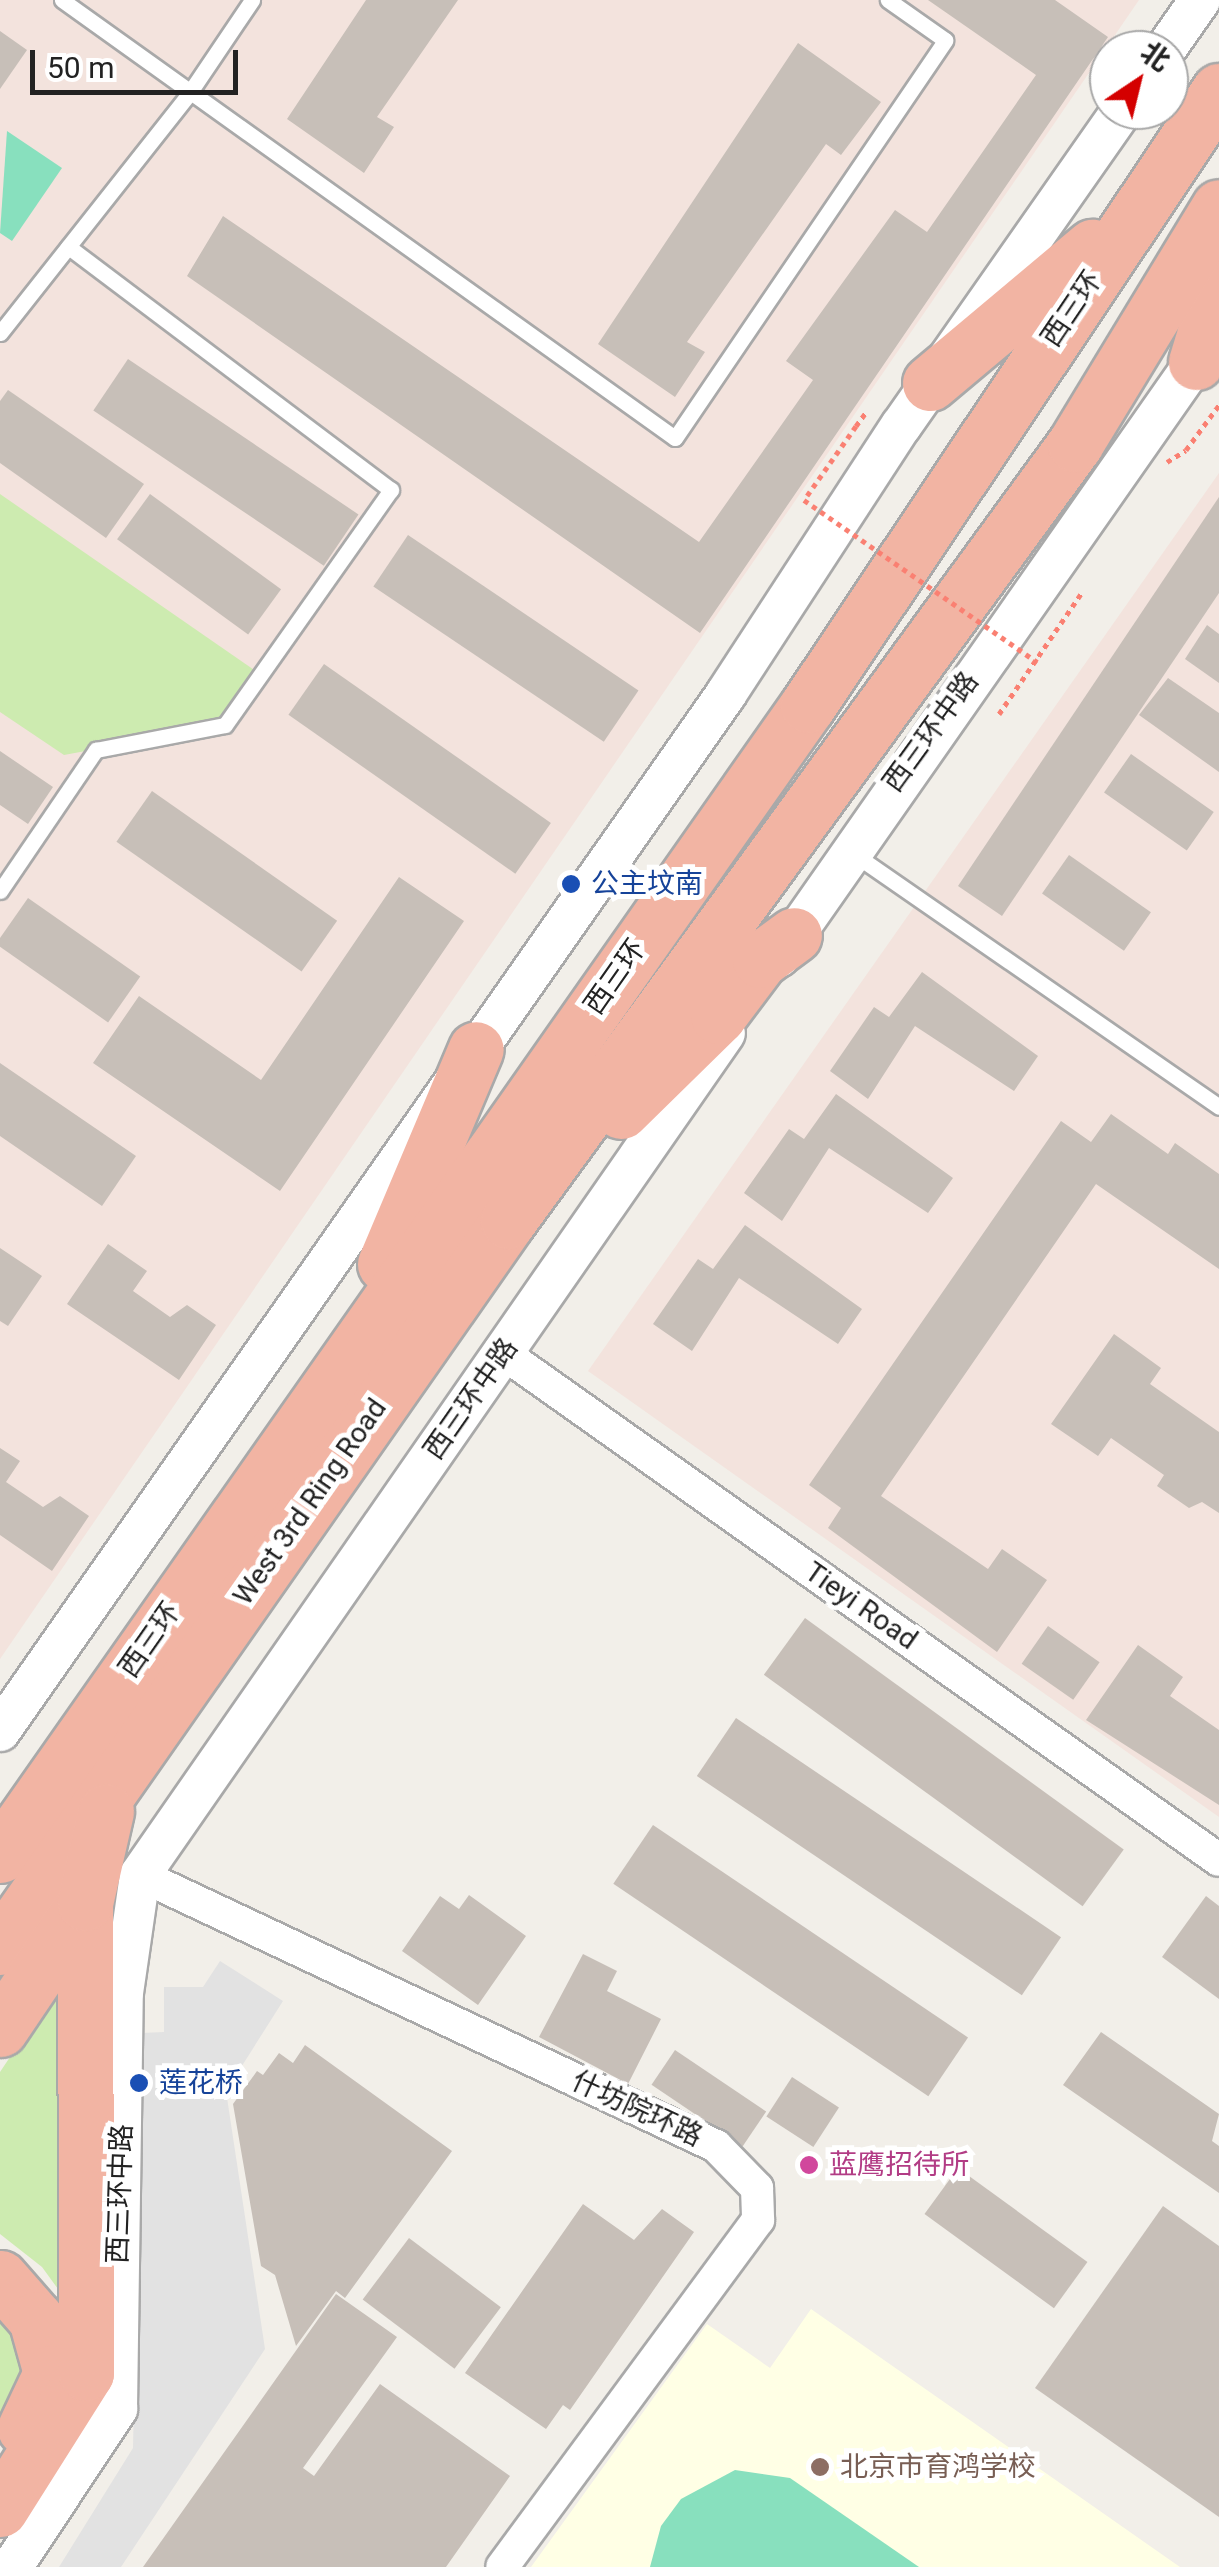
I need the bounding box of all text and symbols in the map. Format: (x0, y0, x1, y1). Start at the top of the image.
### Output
scale bar (35, 30, 242, 92)
north arrow (1089, 30, 1189, 130)
text: 北 (1134, 35, 1176, 78)
text: 50 m (47, 50, 114, 85)
street label: 西三环 (1035, 265, 1109, 353)
street label: 西三环中路 (876, 665, 986, 799)
place label: 公主坟南 (591, 867, 703, 901)
marker: 公主坟南 (560, 873, 582, 895)
street label: 西三环 (577, 933, 653, 1021)
street label: 西三环中路 (417, 1332, 525, 1466)
street label: West 3rd Ring Road (226, 1392, 394, 1612)
street label: Tieyi Road (798, 1555, 924, 1657)
street label: 西三环 (112, 1596, 188, 1684)
street label: 什坊院环路 (566, 2064, 708, 2154)
place label: 莲花桥 (159, 2066, 243, 2100)
marker: 莲花桥 (128, 2072, 150, 2094)
street label: 西三环中路 (101, 2123, 139, 2265)
place label: 蓝鹰招待所 (829, 2148, 969, 2182)
marker: 蓝鹰招待所 (798, 2154, 820, 2176)
place label: 北京市育鸿学校 (840, 2450, 1036, 2484)
marker: 北京市育鸿学校 (809, 2456, 831, 2478)

